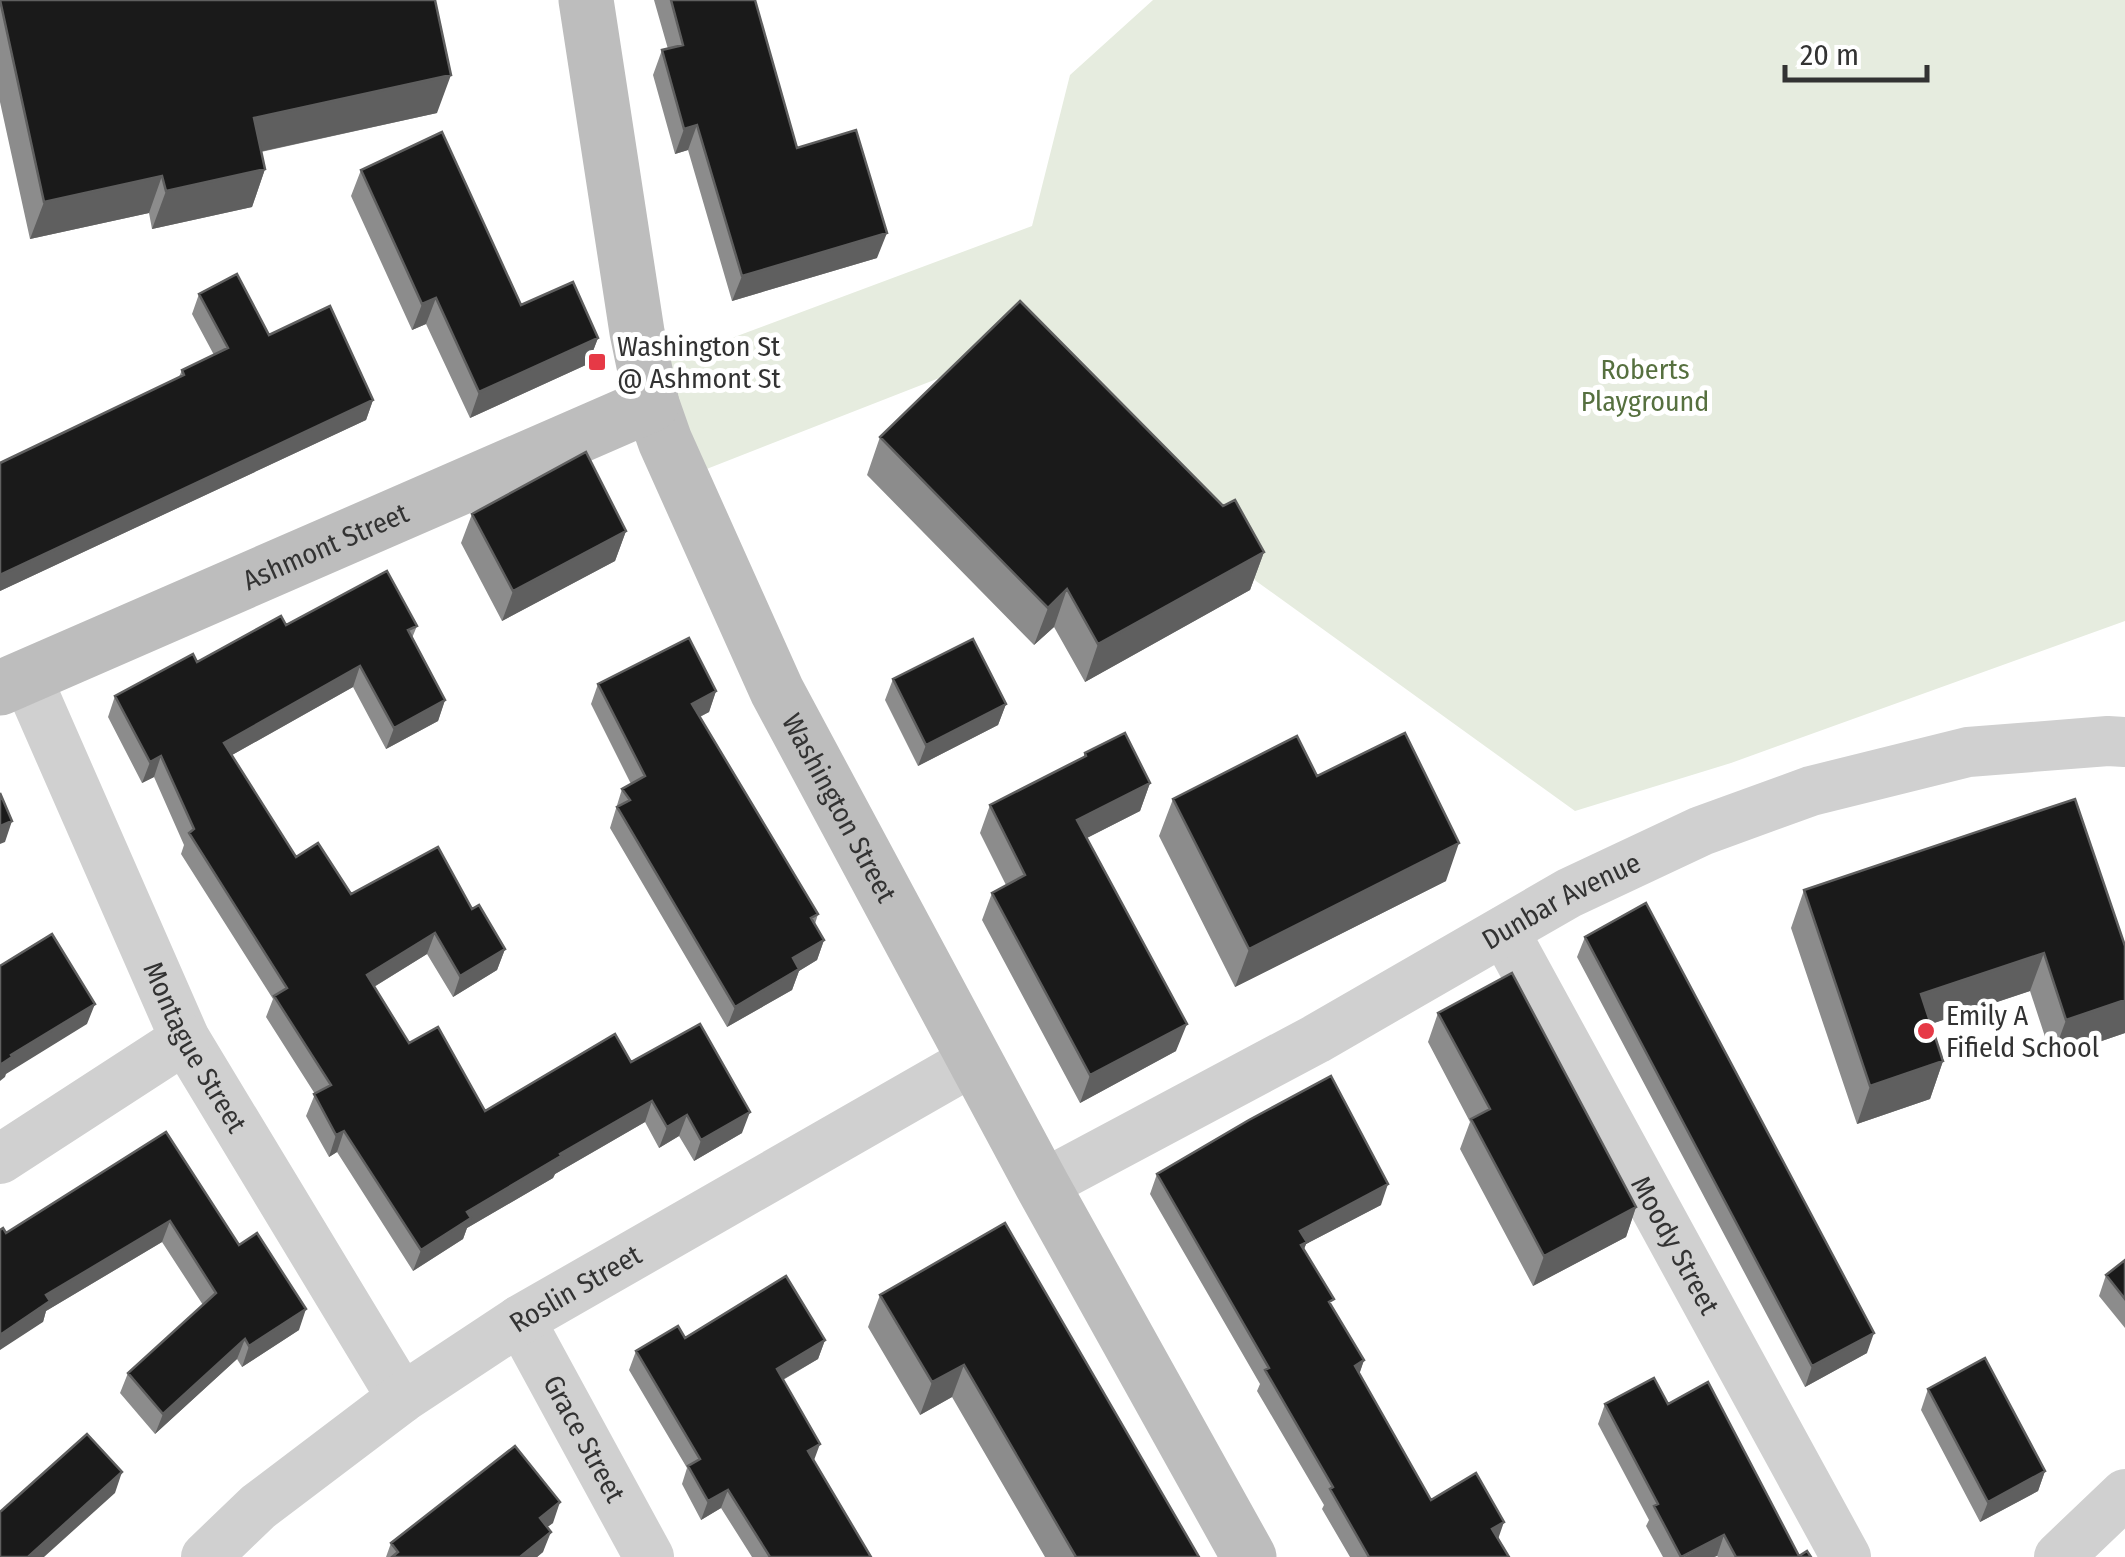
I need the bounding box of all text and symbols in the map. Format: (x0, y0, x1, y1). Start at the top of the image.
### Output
scale bar (1785, 20, 1928, 82)
text: 20 m (1800, 37, 1859, 73)
place label: Washington St @ Ashmont St (617, 330, 782, 395)
marker: Washington St @ Ashmont St (586, 351, 608, 373)
park label: Roberts Playground (1581, 353, 1709, 418)
street label: Ashmont Street (238, 495, 414, 597)
street label: Washington Street (776, 708, 904, 908)
street label: Dunbar Avenue (1476, 845, 1645, 956)
street label: Montague Street (137, 957, 254, 1139)
place label: Emily A Fifield School (1946, 999, 2099, 1064)
marker: Emily A Fifield School (1915, 1020, 1937, 1042)
street label: Moody Street (1625, 1170, 1727, 1321)
street label: Roslin Street (503, 1237, 648, 1339)
street label: Grace Street (537, 1369, 633, 1508)

